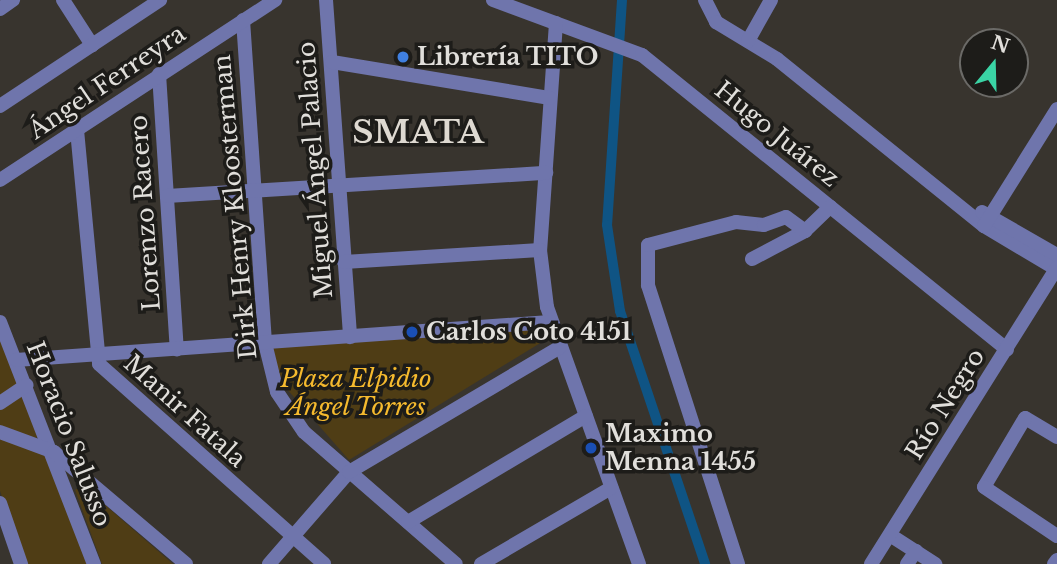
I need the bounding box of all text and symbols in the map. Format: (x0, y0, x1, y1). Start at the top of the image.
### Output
street label: Ángel Ferreyra (23, 19, 191, 145)
north arrow (959, 28, 1029, 98)
text: N (988, 31, 1013, 58)
street label: Miguel Ángel Palacio (292, 40, 338, 300)
place label: Librería TITO (417, 43, 599, 71)
marker: Librería TITO (395, 49, 411, 65)
street label: Dirk Henry Kloosterman (207, 53, 263, 361)
street label: Hugo Juárez (709, 75, 845, 193)
district label: SMATA (352, 113, 484, 151)
street label: Lorenzo Racero (124, 114, 166, 312)
place label: Carlos Coto 4151 (426, 318, 632, 346)
marker: Carlos Coto 4151 (404, 324, 420, 340)
street label: Horacio Salusso (20, 337, 118, 531)
street label: Río Negro (899, 343, 991, 465)
street label: Manir Fatala (118, 349, 252, 473)
park label: Plaza Elpidio Ángel Torres (280, 365, 432, 421)
place label: Maximo Menna 1455 (605, 420, 756, 476)
marker: Maximo Menna 1455 (583, 440, 599, 456)

